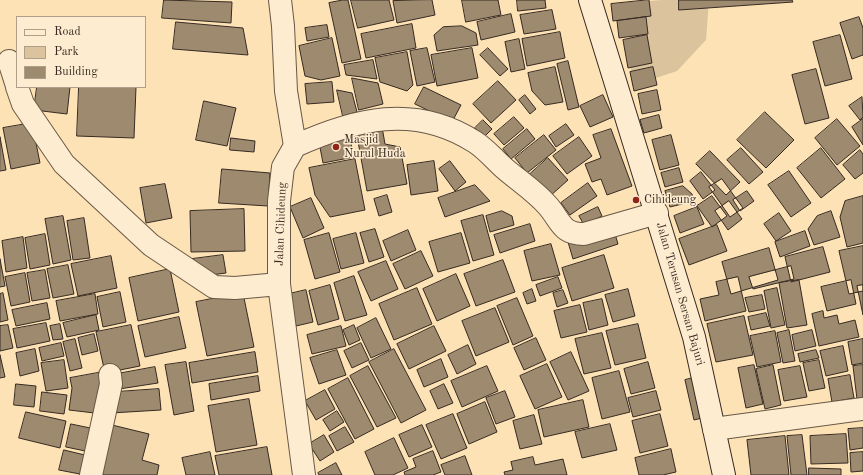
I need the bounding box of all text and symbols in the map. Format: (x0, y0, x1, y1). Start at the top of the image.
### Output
legend (16, 16, 146, 88)
text: Road (54, 26, 81, 38)
text: Park (54, 46, 79, 58)
text: Building (54, 66, 98, 78)
place label: Masjid Nurul Huda (344, 133, 406, 161)
marker: Masjid Nurul Huda (331, 142, 341, 152)
street label: Jalan Cihideung (272, 182, 290, 266)
place label: Cihideung (644, 193, 696, 207)
marker: Cihideung (631, 195, 641, 205)
street label: Jalan Terusan Sersan Bajuri (653, 221, 707, 367)

